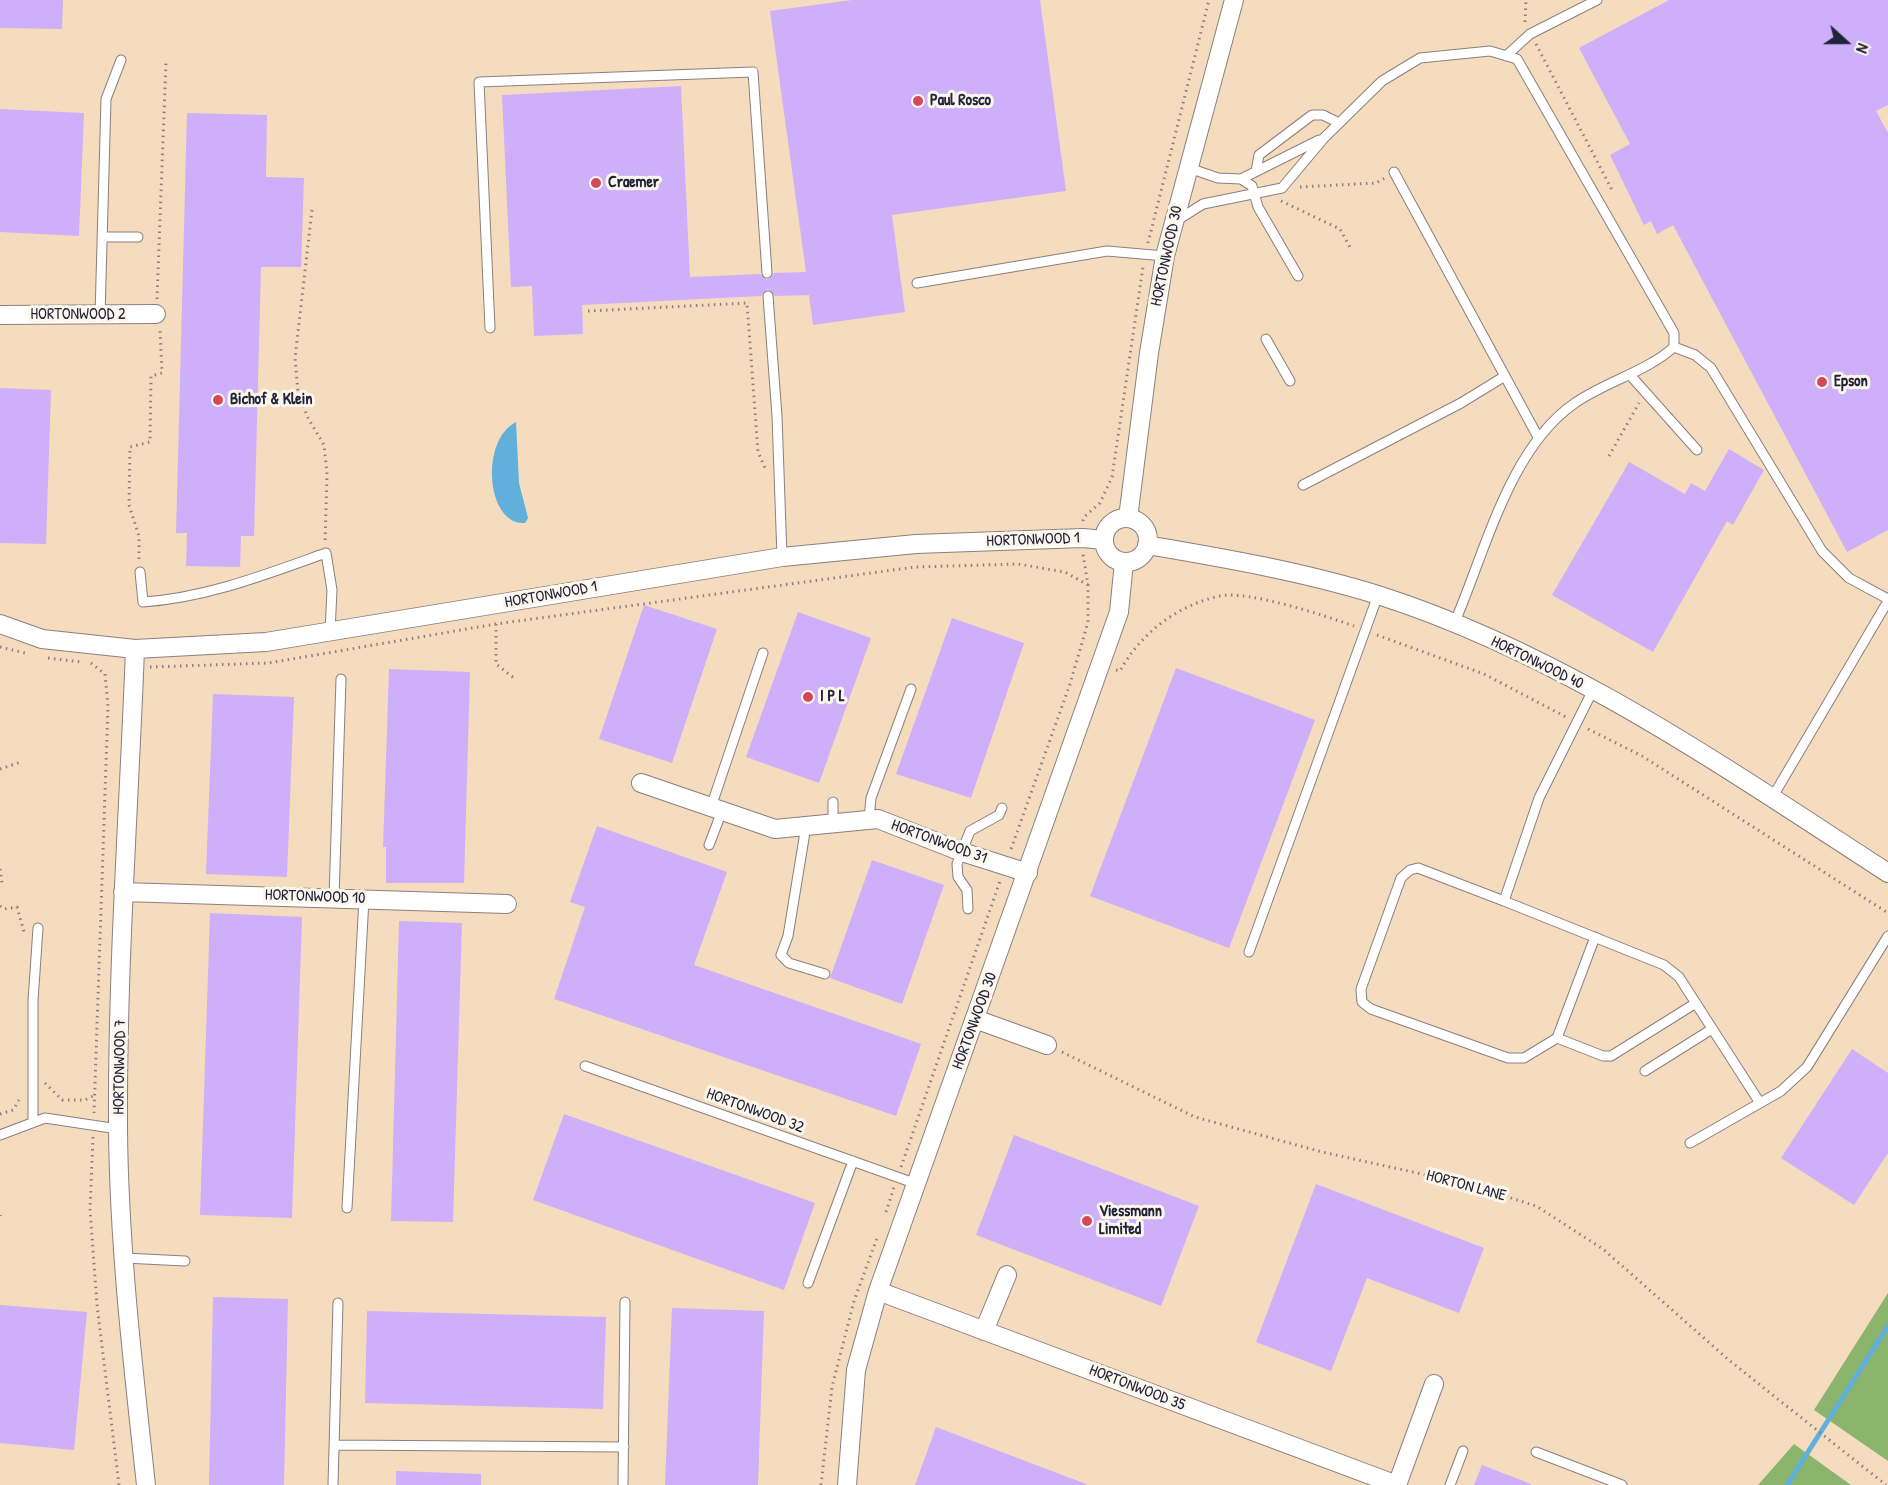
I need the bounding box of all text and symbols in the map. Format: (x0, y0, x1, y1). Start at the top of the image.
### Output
north arrow (1816, 12, 1876, 72)
text: N (1851, 41, 1875, 56)
place label: Paul Rosco (930, 91, 991, 111)
marker: Paul Rosco (911, 94, 925, 108)
place label: Craemer (608, 173, 659, 193)
marker: Craemer (589, 176, 603, 190)
street label: HORTONWOOD 30 (1147, 204, 1187, 308)
street label: HORTONWOOD 2 (31, 305, 125, 325)
place label: Epson (1834, 372, 1868, 392)
marker: Epson (1815, 375, 1829, 389)
place label: Bichof & Klein (230, 390, 312, 410)
marker: Bichof & Klein (211, 393, 225, 407)
street label: HORTONWOOD 1 (986, 529, 1080, 551)
street label: HORTONWOOD 1 (503, 577, 599, 613)
street label: HORTONWOOD 40 (1488, 632, 1586, 694)
place label: I P L (820, 687, 845, 707)
marker: I P L (801, 690, 815, 704)
street label: HORTONWOOD 31 (889, 816, 989, 868)
street label: HORTONWOOD 10 (264, 886, 366, 908)
street label: HORTONWOOD 30 (949, 970, 1001, 1072)
street label: HORTONWOOD 7 (110, 1019, 130, 1115)
street label: HORTONWOOD 32 (704, 1085, 806, 1137)
street label: HORTON LANE (1424, 1166, 1508, 1206)
place label: Viessmann Limited (1099, 1202, 1162, 1240)
marker: Viessmann Limited (1080, 1214, 1094, 1228)
street label: HORTONWOOD 35 (1086, 1361, 1188, 1415)

